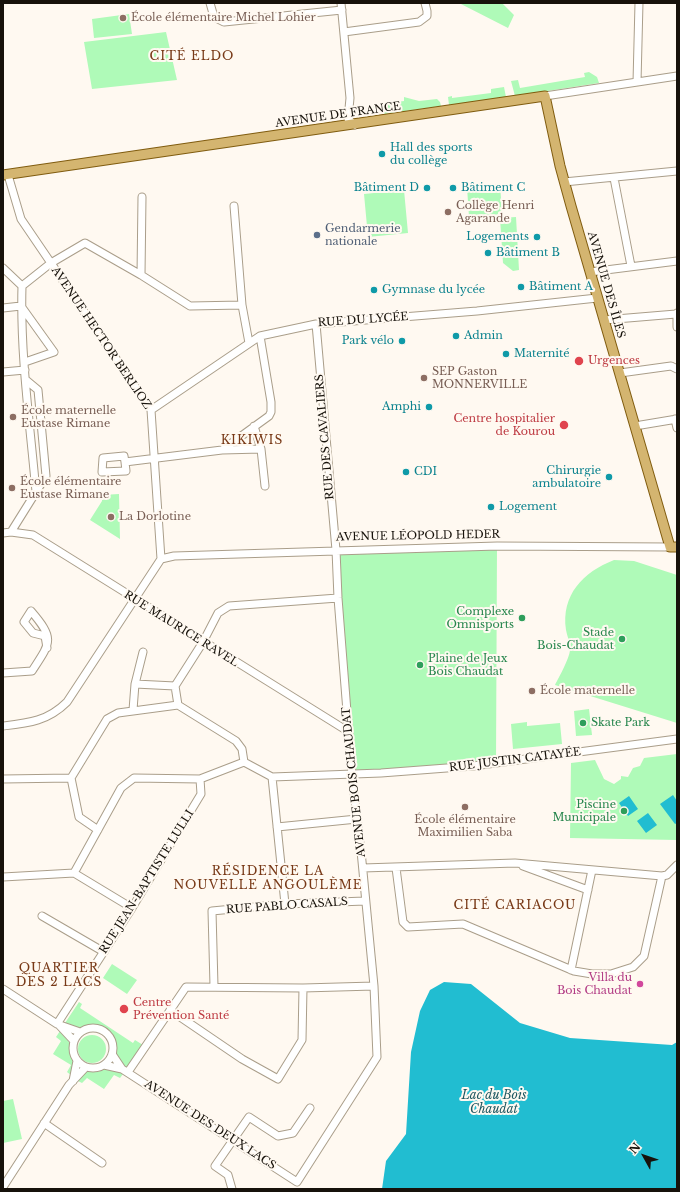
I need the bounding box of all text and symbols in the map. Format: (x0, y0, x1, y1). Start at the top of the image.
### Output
place label: École élémentaire Michel Lohier (131, 11, 316, 25)
marker: École élémentaire Michel Lohier (118, 13, 128, 23)
district label: CITÉ ELDO (150, 50, 234, 64)
street label: AVENUE DE FRANCE (274, 100, 402, 130)
place label: Hall des sports du collège (390, 141, 473, 167)
marker: Hall des sports du collège (377, 149, 387, 159)
place label: Bâtiment D (354, 181, 419, 195)
place label: Bâtiment C (461, 181, 525, 195)
marker: Bâtiment D (422, 183, 432, 193)
marker: Bâtiment C (448, 183, 458, 193)
place label: Collège Henri Agarande (456, 199, 534, 225)
marker: Collège Henri Agarande (443, 207, 453, 217)
place label: Gendarmerie nationale (325, 222, 401, 248)
marker: Gendarmerie nationale (312, 230, 322, 240)
place label: Logements (466, 230, 529, 244)
street label: AVENUE DES ÎLES (584, 230, 628, 340)
marker: Logements (532, 232, 542, 242)
place label: Bâtiment B (496, 246, 560, 260)
marker: Bâtiment B (483, 248, 493, 258)
street label: AVENUE HECTOR BERLIOZ (48, 264, 154, 412)
place label: Bâtiment A (529, 280, 593, 294)
marker: Bâtiment A (516, 282, 526, 292)
place label: Gymnase du lycée (382, 283, 485, 297)
marker: Gymnase du lycée (369, 285, 379, 295)
street label: RUE DU LYCÉE (317, 310, 409, 330)
place label: Admin (464, 329, 503, 343)
marker: Admin (451, 331, 461, 341)
place label: Park vélo (342, 334, 394, 348)
marker: Park vélo (397, 336, 407, 346)
place label: Maternité (514, 347, 570, 361)
marker: Maternité (501, 349, 511, 359)
place label: Urgences (588, 354, 640, 368)
marker: Urgences (573, 355, 585, 367)
place label: SEP Gaston MONNERVILLE (432, 365, 527, 391)
marker: SEP Gaston MONNERVILLE (419, 373, 429, 383)
street label: RUE DES CAVALIERS (313, 374, 337, 500)
place label: Amphi (382, 400, 421, 414)
marker: Amphi (424, 402, 434, 412)
place label: École maternelle Eustase Rimane (21, 404, 116, 430)
marker: École maternelle Eustase Rimane (8, 412, 18, 422)
place label: Centre hospitalier de Kourou (453, 412, 555, 438)
marker: Centre hospitalier de Kourou (558, 419, 570, 431)
district label: KIKIWIS (221, 434, 283, 448)
place label: Chirurgie ambulatoire (532, 464, 601, 490)
place label: CDI (414, 465, 437, 479)
marker: CDI (401, 467, 411, 477)
marker: Chirurgie ambulatoire (604, 472, 614, 482)
place label: École élémentaire Eustase Rimane (20, 475, 121, 501)
marker: École élémentaire Eustase Rimane (7, 483, 17, 493)
place label: Logement (499, 500, 557, 514)
marker: Logement (486, 502, 496, 512)
place label: La Dorlotine (119, 510, 191, 524)
marker: La Dorlotine (106, 512, 116, 522)
street label: AVENUE LÉOPOLD HEDER (336, 528, 500, 544)
street label: RUE MAURICE RAVEL (121, 588, 241, 670)
place label: Complexe Omnisports (446, 605, 514, 631)
marker: Complexe Omnisports (517, 613, 527, 623)
place label: Stade Bois-Chaudat (537, 626, 614, 652)
marker: Stade Bois-Chaudat (617, 634, 627, 644)
place label: Plaine de Jeux Bois Chaudat (428, 652, 507, 678)
marker: Plaine de Jeux Bois Chaudat (415, 660, 425, 670)
place label: École maternelle (540, 684, 635, 698)
marker: École maternelle (527, 686, 537, 696)
street label: AVENUE BOIS CHAUDAT (340, 706, 368, 858)
place label: Skate Park (591, 716, 650, 730)
marker: Skate Park (578, 718, 588, 728)
street label: RUE JUSTIN CATAYÉE (448, 745, 582, 775)
place label: Piscine Municipale (552, 798, 616, 824)
marker: École élémentaire Maximilien Saba (460, 802, 470, 812)
marker: Piscine Municipale (619, 806, 629, 816)
street label: RUE JEAN-BAPTISTE LULLI (97, 808, 197, 956)
place label: École élémentaire Maximilien Saba (414, 813, 516, 839)
district label: RÉSIDENCE LA NOUVELLE ANGOULÈME (173, 865, 363, 893)
street label: RUE PABLO CASALS (226, 895, 348, 917)
district label: CITÉ CARIACOU (454, 899, 576, 913)
district label: QUARTIER DES 2 LACS (16, 962, 102, 990)
place label: Villa du Bois Chaudat (557, 971, 632, 997)
marker: Villa du Bois Chaudat (635, 979, 645, 989)
place label: Centre Prévention Santé (133, 996, 229, 1022)
marker: Centre Prévention Santé (118, 1003, 130, 1015)
street label: AVENUE DES DEUX LACS (142, 1078, 278, 1172)
water label: Lac du Bois Chaudat (461, 1089, 527, 1117)
north arrow (624, 1136, 664, 1176)
text: N (626, 1140, 643, 1157)

